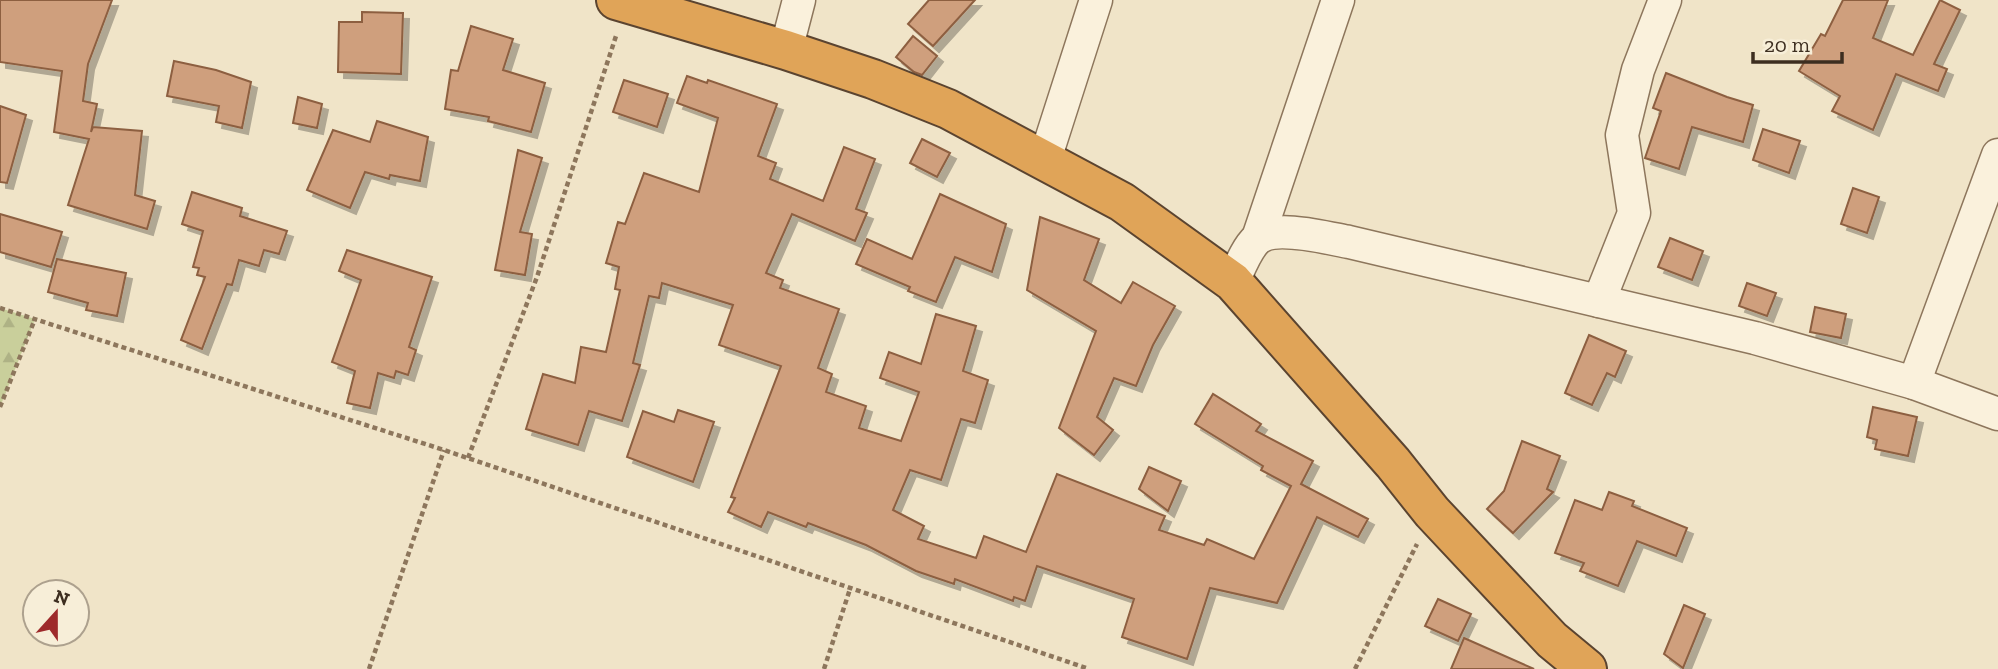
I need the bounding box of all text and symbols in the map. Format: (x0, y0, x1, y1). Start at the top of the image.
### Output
scale bar (1753, 21, 1842, 65)
text: 20 m (1764, 32, 1810, 57)
north arrow (21, 578, 91, 648)
text: N (51, 584, 73, 611)

